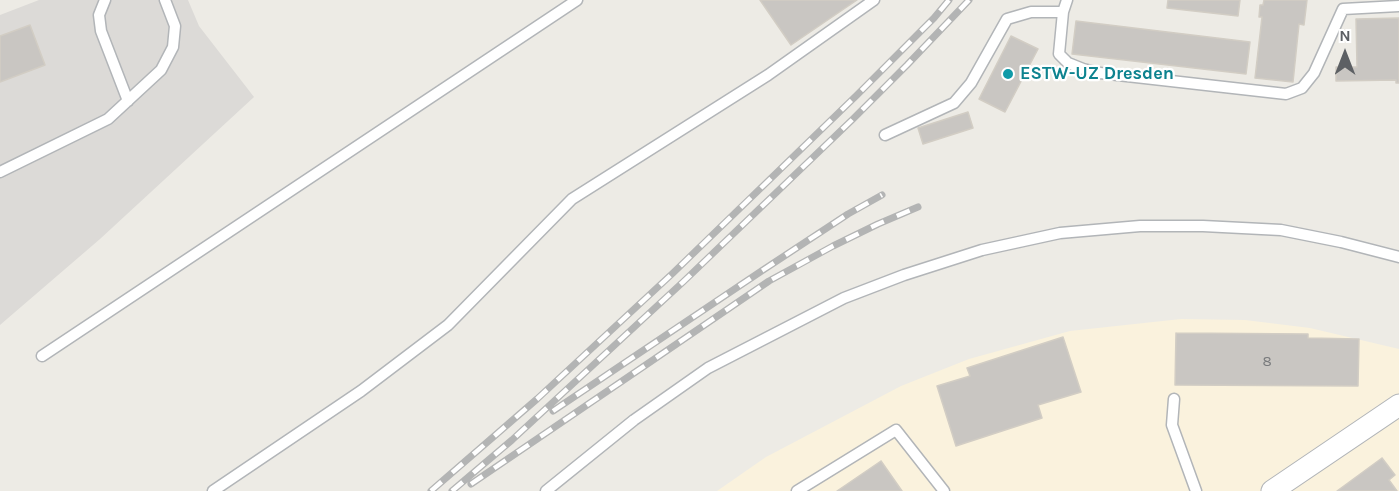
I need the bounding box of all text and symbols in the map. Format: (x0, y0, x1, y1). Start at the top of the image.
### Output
north arrow (1315, 24, 1375, 84)
text: N (1339, 26, 1351, 45)
place label: ESTW-UZ Dresden (1020, 63, 1174, 85)
marker: ESTW-UZ Dresden (1001, 67, 1015, 81)
house number: 8 (1262, 353, 1272, 371)

